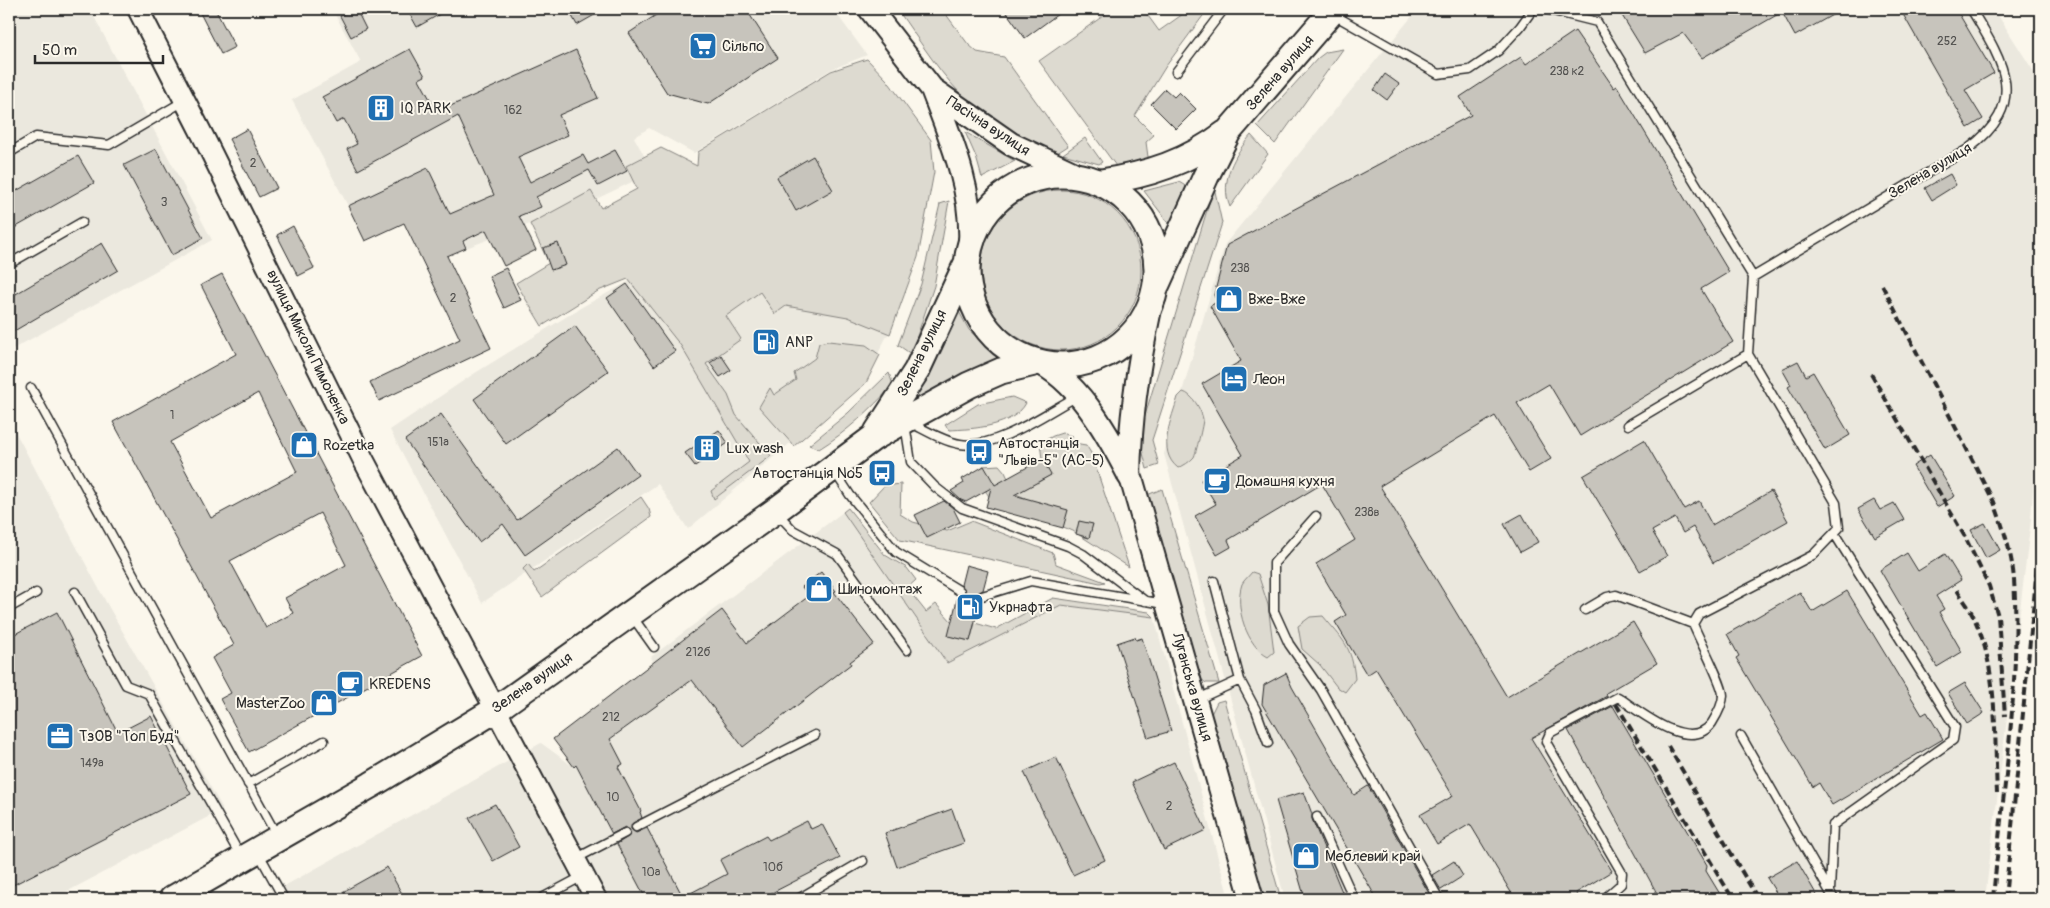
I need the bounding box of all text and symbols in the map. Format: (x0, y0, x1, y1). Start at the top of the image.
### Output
supermarket icon: Сільпо (688, 31, 718, 61)
street label: Зелена вулиця (1242, 31, 1318, 115)
scale bar (35, 32, 162, 64)
house number: 252 (1937, 34, 1957, 49)
place label: Сільпо (722, 37, 764, 56)
text: 50 m (42, 41, 77, 60)
house number: 238 к2 (1550, 64, 1585, 79)
street label: Пасічна вулиця (942, 92, 1034, 160)
building icon: IQ PARK (366, 93, 396, 123)
place label: IQ PARK (400, 99, 451, 118)
house number: 162 (504, 103, 522, 118)
street label: Зелена вулиця (1885, 139, 1975, 203)
house number: 2 (250, 156, 257, 171)
house number: 3 (161, 195, 168, 210)
house number: 238 (1230, 261, 1250, 276)
street label: вулиця Миколи Пимоненка (262, 267, 354, 428)
shop icon: Вже-Вже (1214, 284, 1244, 314)
place label: Вже-Вже (1248, 290, 1306, 309)
house number: 2 (450, 291, 457, 306)
street label: Зелена вулиця (893, 307, 951, 399)
fuel station icon: ANP (751, 327, 781, 357)
place label: ANP (785, 333, 813, 352)
hotel icon: Леон (1219, 364, 1249, 394)
place label: Леон (1252, 370, 1285, 389)
house number: 1 (170, 408, 174, 423)
shop icon: Rozetka (289, 430, 319, 460)
building icon: Lux wash (692, 433, 722, 463)
place label: Автостанція "Львів-5" (АС-5) (998, 434, 1105, 470)
house number: 151а (427, 435, 449, 450)
place label: Rozetka (323, 436, 374, 455)
bus stop icon: Автостанція "Львів-5" (АС-5) (964, 437, 994, 467)
place label: Lux wash (726, 439, 784, 458)
bus stop icon: Автостанція №5 (867, 458, 897, 488)
place label: Автостанція №5 (752, 464, 863, 483)
cafe icon: Домашня кухня (1202, 466, 1232, 496)
place label: Домашня кухня (1235, 472, 1335, 491)
house number: 238в (1355, 505, 1380, 520)
shop icon: Шиномонтаж (804, 574, 834, 604)
place label: Шиномонтаж (838, 580, 922, 599)
fuel station icon: Укрнафта (955, 592, 985, 622)
place label: Укрнафта (989, 598, 1052, 617)
street label: Луганська вулиця (1167, 629, 1217, 744)
house number: 212б (686, 645, 711, 660)
street label: Зелена вулиця (488, 648, 576, 718)
cafe icon: KREDENS (335, 669, 365, 699)
place label: KREDENS (369, 675, 431, 694)
shop icon: MasterZoo (309, 688, 339, 718)
place label: MasterZoo (236, 694, 305, 713)
house number: 212 (602, 710, 620, 725)
office icon: ТзОВ "Топ Буд" (45, 721, 75, 751)
place label: ТзОВ "Топ Буд" (79, 727, 180, 746)
house number: 149а (80, 756, 104, 771)
house number: 10 (607, 790, 619, 805)
house number: 2 (1166, 799, 1173, 814)
shop icon: Меблевий край (1291, 841, 1321, 871)
place label: Меблевий край (1325, 847, 1421, 866)
house number: 10б (763, 860, 783, 875)
house number: 10а (642, 865, 661, 880)

